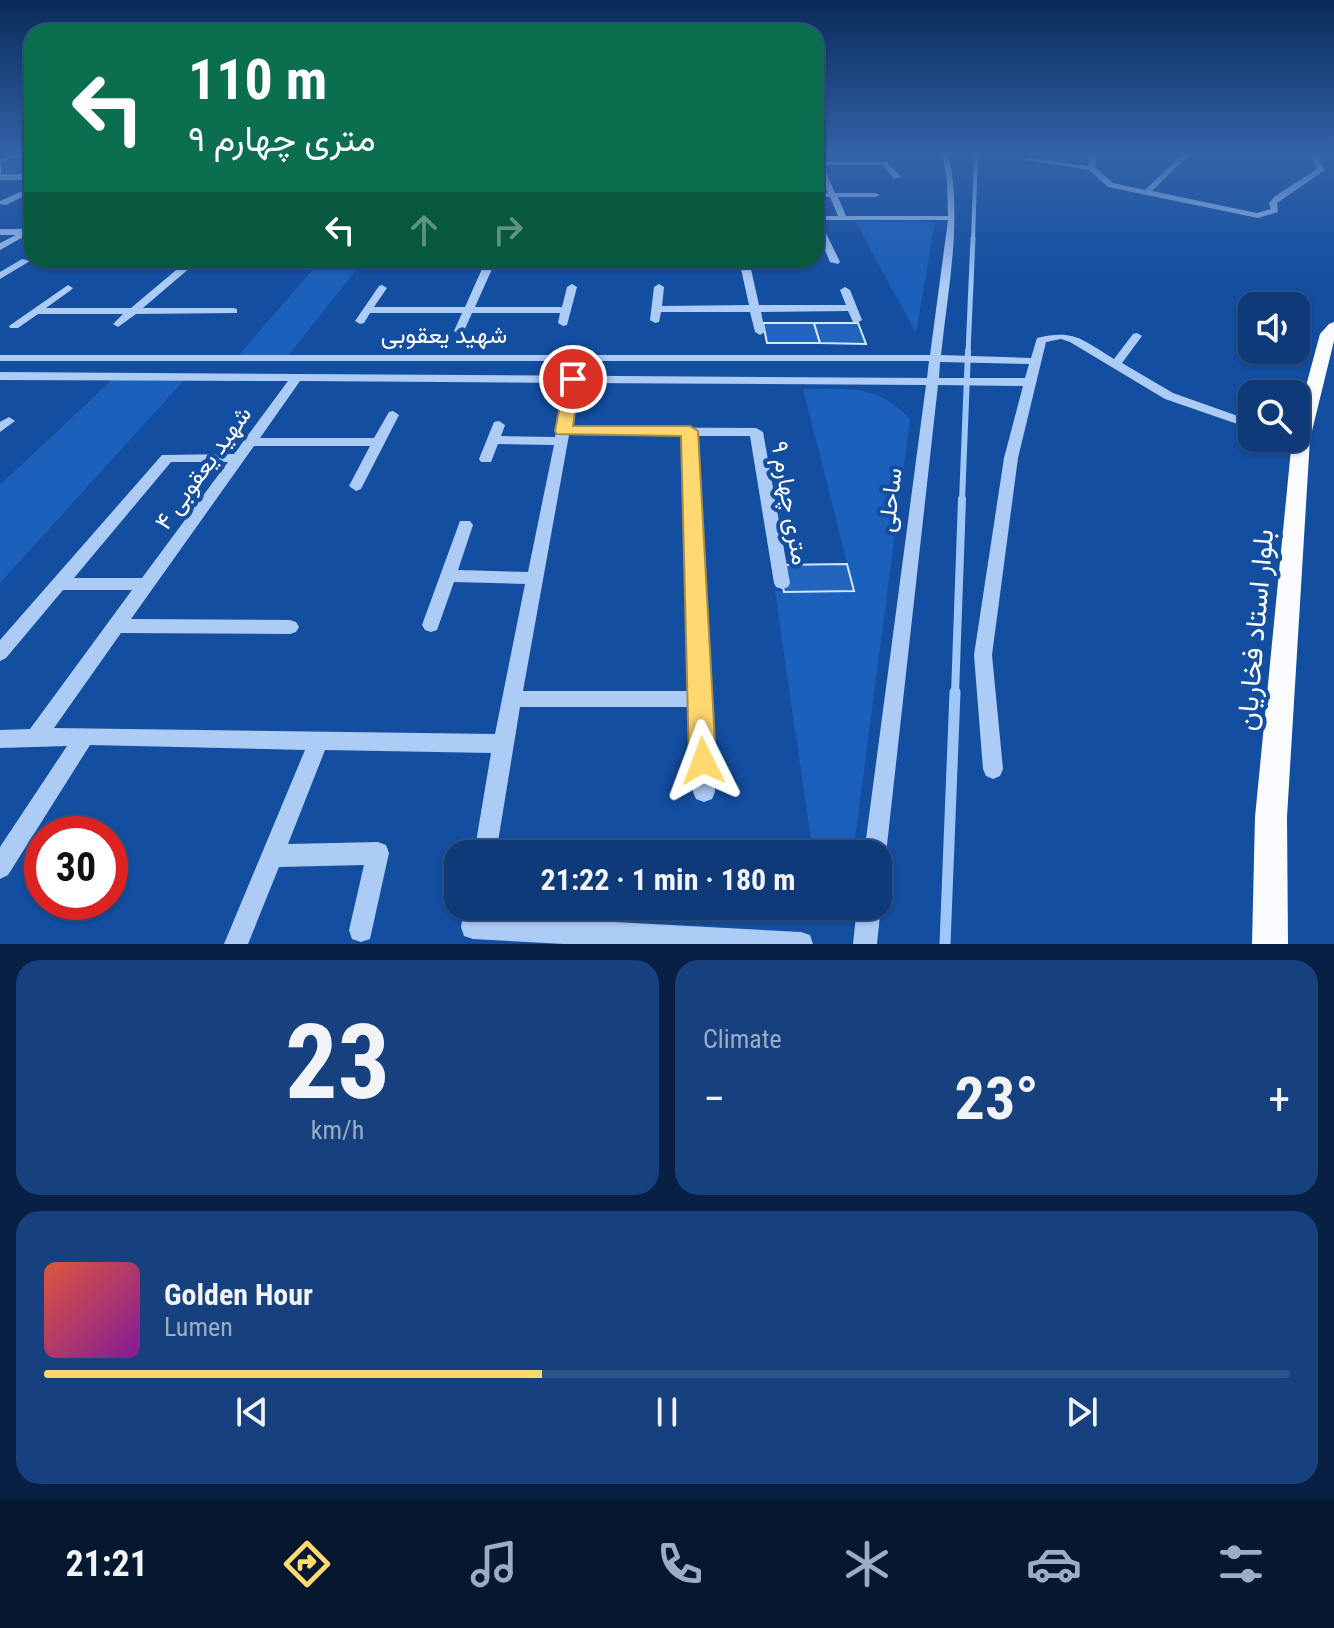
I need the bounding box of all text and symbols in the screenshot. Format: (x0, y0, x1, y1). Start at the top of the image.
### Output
text: 110 m (188, 47, 327, 113)
icon: left (56, 56, 160, 160)
text: ۹ متری چهارم (188, 118, 376, 160)
icon: left (318, 208, 362, 252)
icon: ahead (402, 208, 446, 252)
icon: right (486, 208, 530, 252)
map controls (1238, 292, 1310, 452)
button: sound (1238, 292, 1310, 364)
street label: شهید یعقوبی (381, 321, 507, 350)
pin (539, 345, 607, 413)
icon: arrive (551, 357, 595, 401)
button: search (1238, 380, 1310, 452)
street label: شهید یعقوبی ۴ (149, 401, 258, 536)
street label: ۹ متری چهارم (763, 439, 815, 567)
street label: ساحلی (872, 466, 908, 534)
street label: بلوار استاد فخاریان (1230, 528, 1281, 732)
position arrow (661, 719, 745, 803)
speed limit sign: 30 (24, 816, 128, 920)
text: 21:22 · 1 min · 180 m (541, 862, 795, 897)
text: 23 (285, 1002, 390, 1123)
text: Climate (703, 1024, 782, 1054)
text: 23° (955, 1063, 1039, 1134)
text: − (703, 1073, 725, 1125)
text: + (1268, 1073, 1290, 1125)
text: km/h (311, 1115, 364, 1145)
text: Golden Hour (164, 1277, 313, 1312)
text: Lumen (164, 1312, 233, 1342)
icon: previous (230, 1390, 274, 1434)
icon: pause (645, 1390, 689, 1434)
icon: next (1060, 1390, 1104, 1434)
icon: directions (279, 1536, 335, 1592)
icon: music (466, 1536, 522, 1592)
icon: phone (652, 1536, 708, 1592)
icon: climate (839, 1536, 895, 1592)
icon: car (1026, 1536, 1082, 1592)
icon: filters (1213, 1536, 1269, 1592)
text: 21:21 (65, 1543, 148, 1585)

